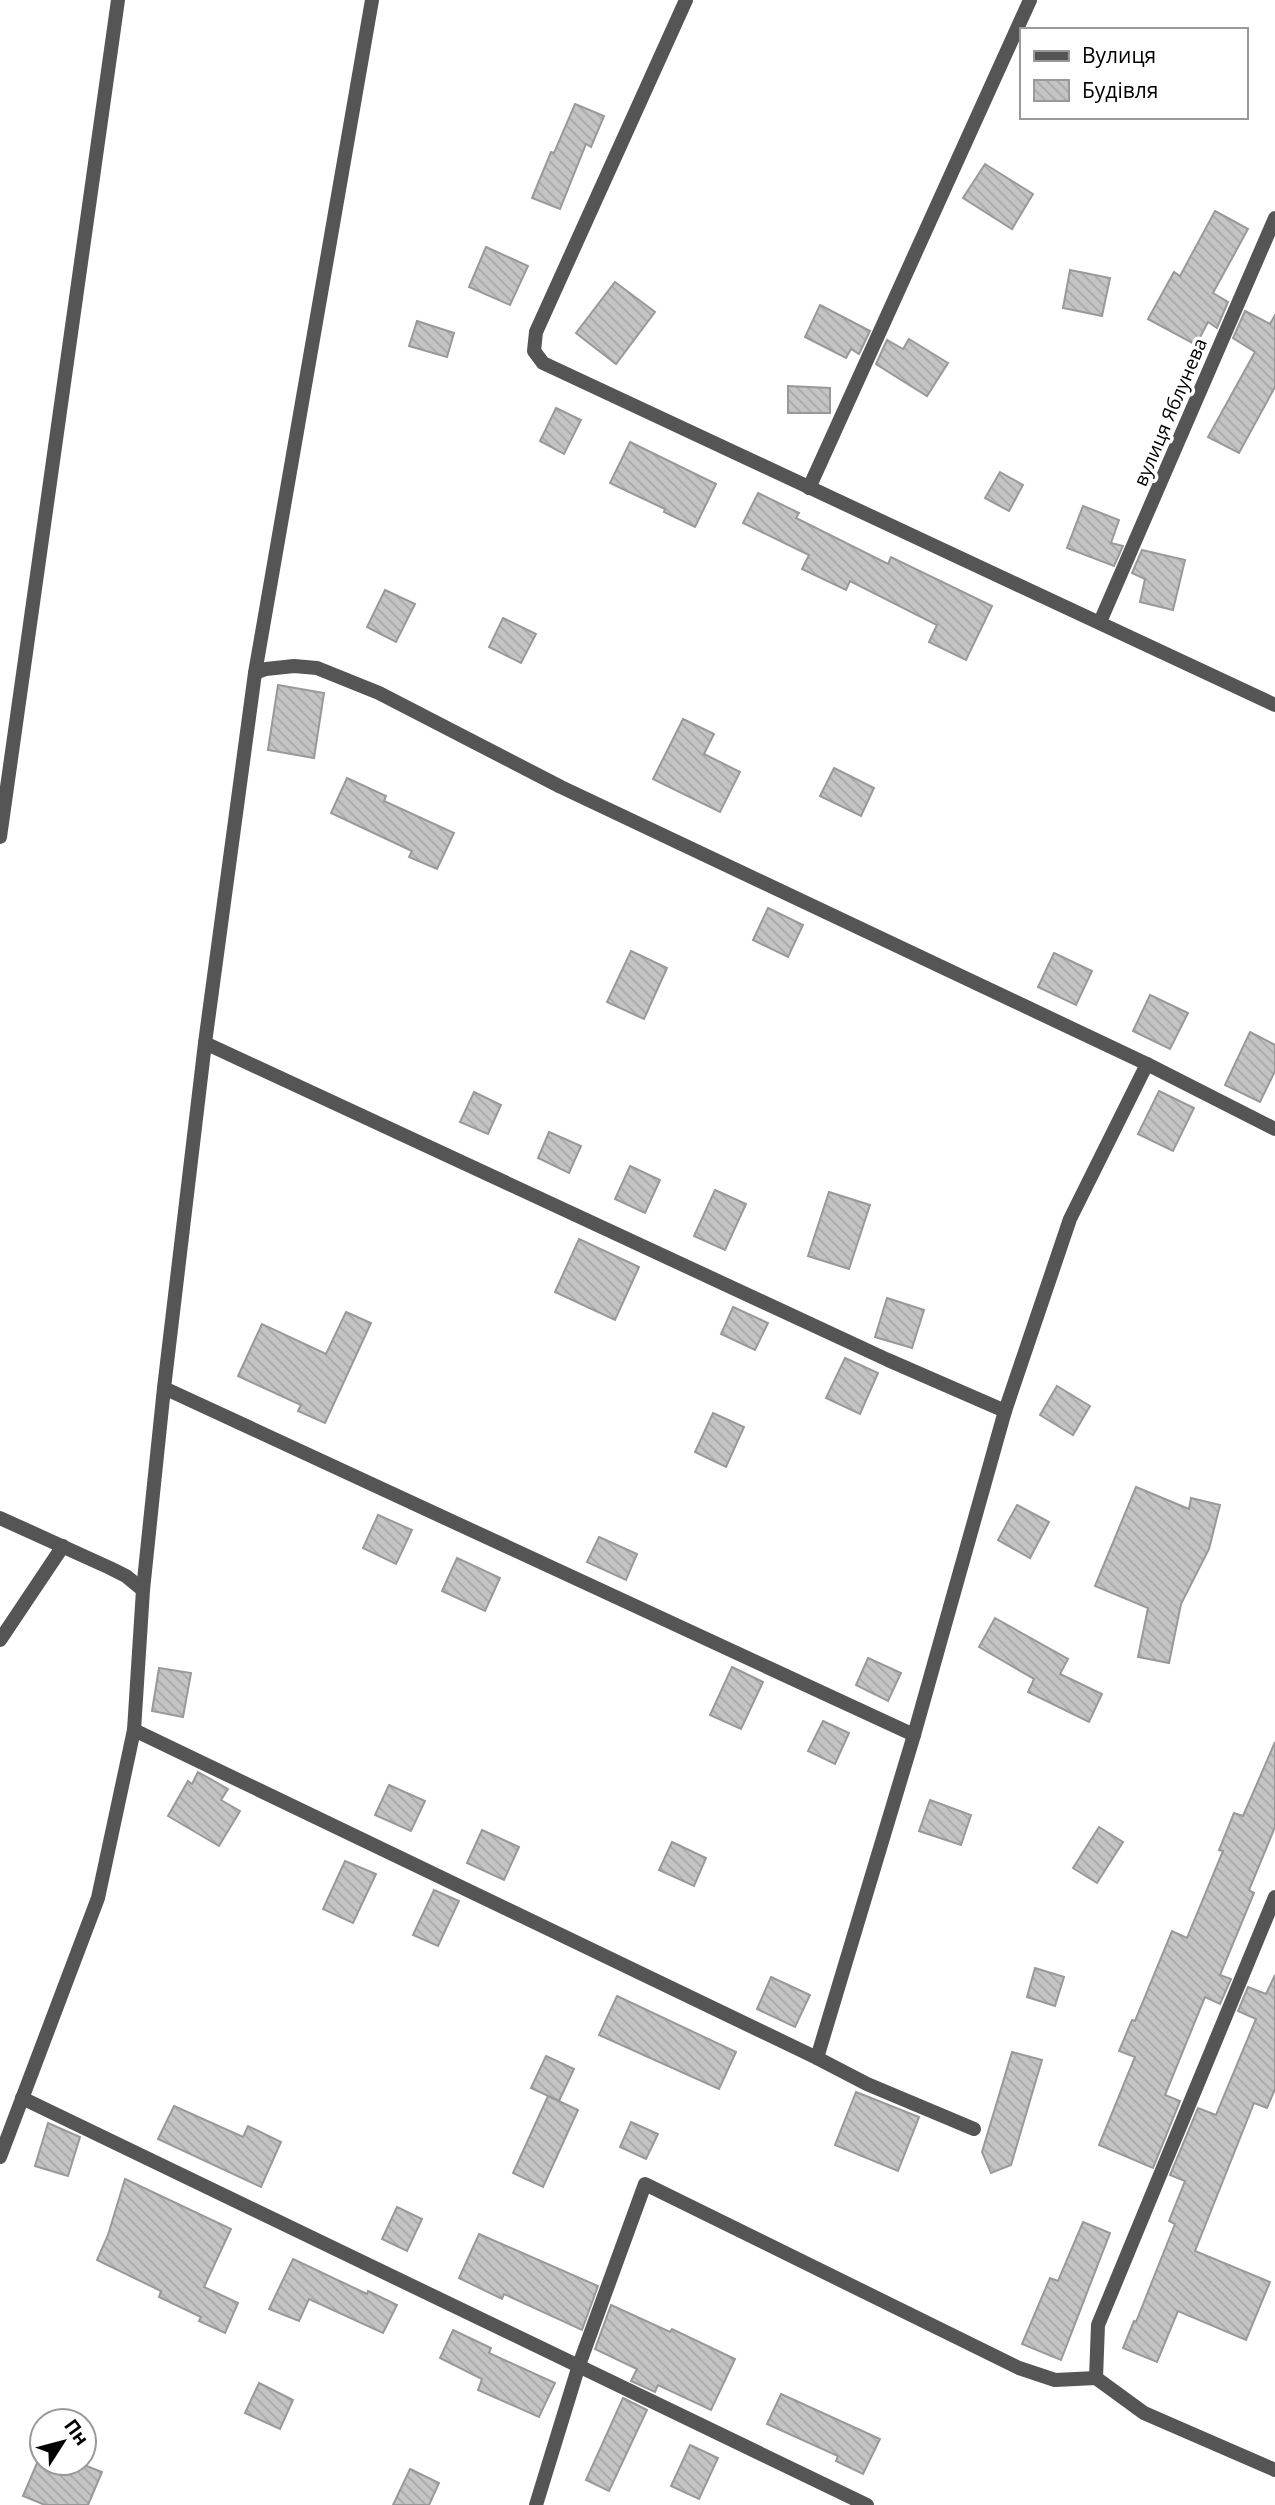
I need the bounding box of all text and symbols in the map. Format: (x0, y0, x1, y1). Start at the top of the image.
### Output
legend (1020, 28, 1247, 119)
text: Вулиця (1082, 41, 1156, 69)
text: Будівля (1082, 76, 1158, 104)
street label: вулиця Яблунева (1127, 334, 1213, 490)
north arrow (28, 2407, 98, 2477)
text: Пн (58, 2414, 95, 2450)

